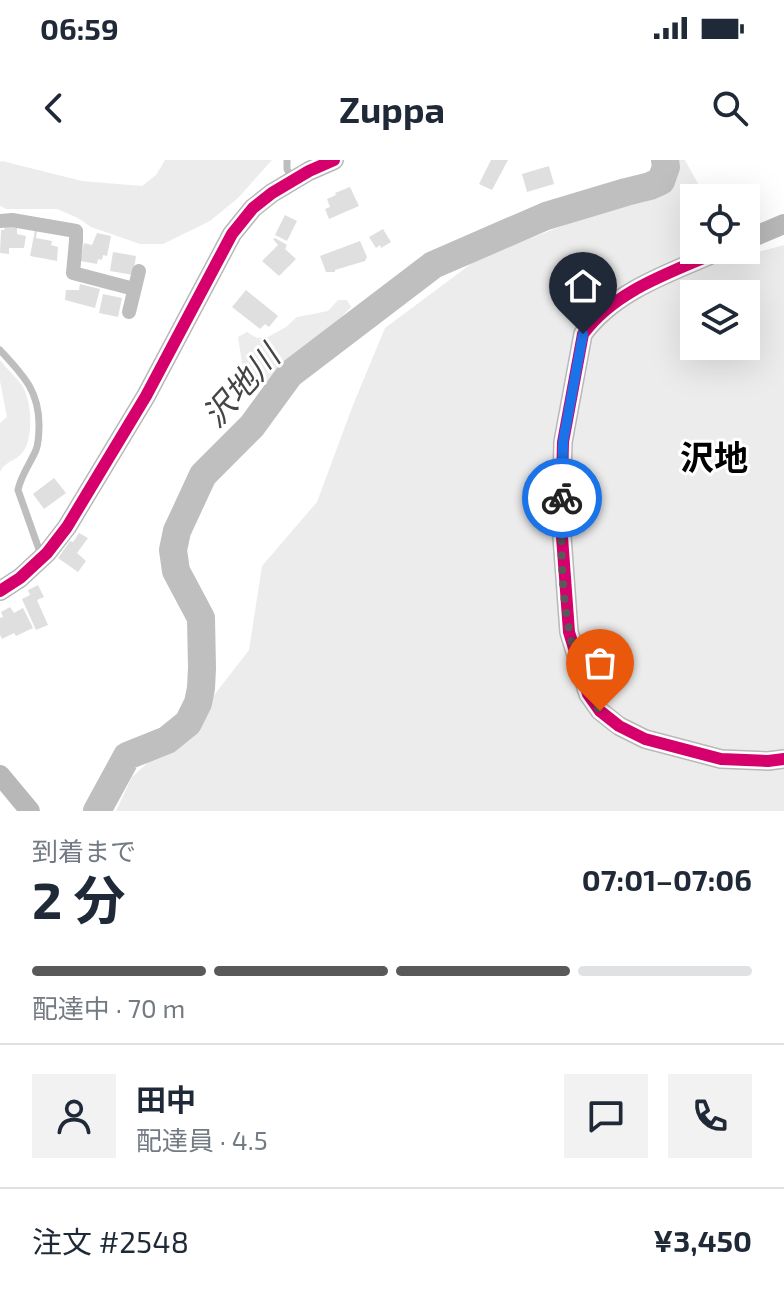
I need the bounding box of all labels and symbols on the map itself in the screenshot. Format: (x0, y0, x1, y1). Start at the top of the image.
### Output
pin (549, 252, 617, 334)
water label: 沢地川 (194, 334, 288, 433)
district label: 沢地 (680, 436, 748, 477)
courier (522, 458, 602, 538)
pin (566, 629, 634, 711)

